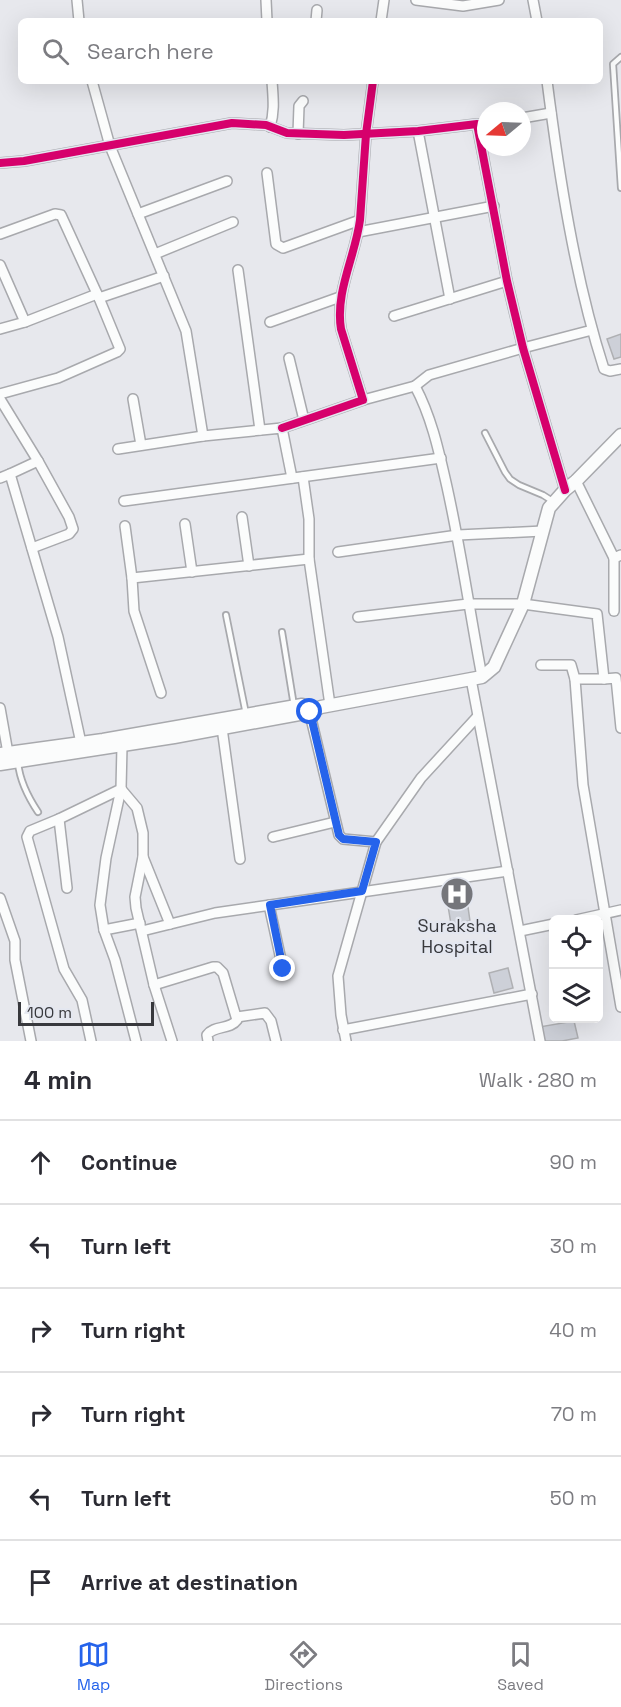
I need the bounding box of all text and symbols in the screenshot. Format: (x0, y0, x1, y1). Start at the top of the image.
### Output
search box (18, 18, 603, 84)
icon: search (39, 35, 72, 68)
text: Search here (87, 37, 214, 65)
north arrow (477, 102, 531, 156)
route start (296, 698, 322, 724)
hospital icon: Suraksha Hospital (439, 876, 475, 912)
place label: Suraksha Hospital (417, 914, 497, 958)
map controls (549, 915, 603, 1023)
button: locate (549, 915, 603, 969)
route end (269, 955, 295, 981)
button: layers (549, 969, 603, 1023)
scale bar (18, 999, 154, 1026)
text: 100 m (27, 1002, 72, 1023)
text: 4 min (24, 1063, 92, 1097)
text: Walk · 280 m (479, 1067, 597, 1093)
icon: ahead (24, 1146, 57, 1179)
text: Continue (81, 1148, 177, 1176)
text: 90 m (550, 1149, 597, 1175)
icon: left (24, 1230, 57, 1263)
text: Turn left (81, 1232, 171, 1260)
text: 30 m (550, 1233, 597, 1259)
icon: right (24, 1314, 57, 1347)
text: Turn right (81, 1316, 186, 1344)
text: 40 m (549, 1317, 597, 1343)
icon: right (24, 1398, 57, 1431)
text: Turn right (81, 1400, 186, 1428)
text: 70 m (551, 1401, 597, 1427)
icon: left (24, 1482, 57, 1515)
text: Turn left (81, 1484, 171, 1512)
text: 50 m (550, 1485, 597, 1511)
icon: arrive (24, 1566, 57, 1599)
text: Arrive at destination (81, 1568, 298, 1596)
tab: Map (77, 1638, 110, 1695)
tab: Directions (265, 1638, 343, 1695)
tab: Saved (497, 1638, 544, 1695)

